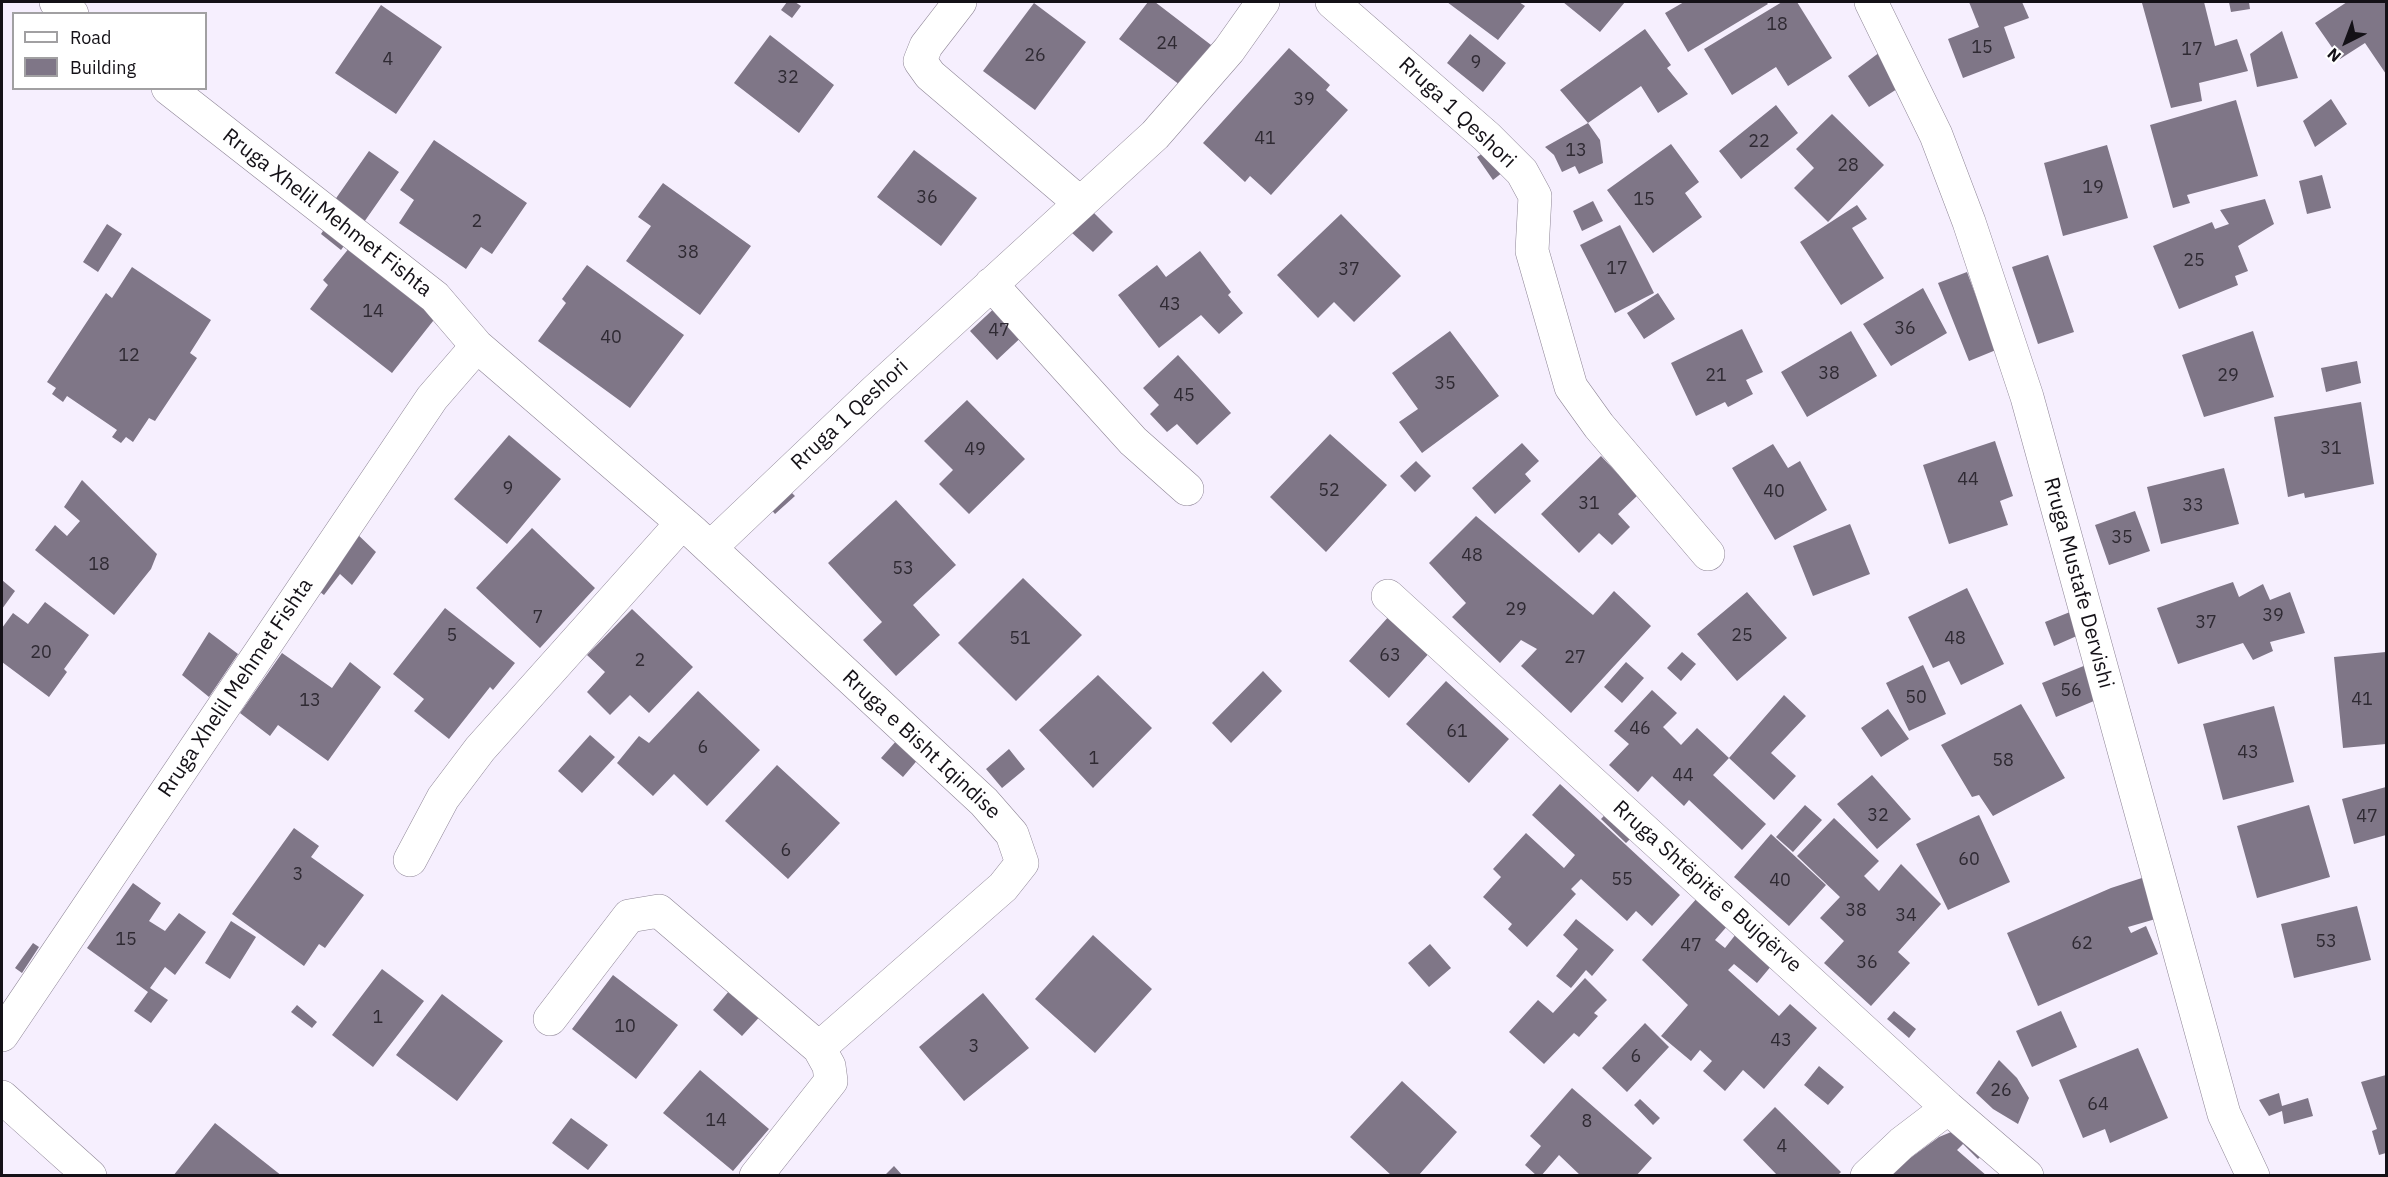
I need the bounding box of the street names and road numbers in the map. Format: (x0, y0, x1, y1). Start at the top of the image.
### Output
street label: Rruga 1 Qeshori (1393, 52, 1521, 174)
street label: Rruga Xhelil Mehmet Fishta (217, 123, 437, 303)
street label: Rruga 1 Qeshori (786, 354, 914, 476)
street label: Rruga Mustafe Dervishi (2038, 475, 2118, 691)
street label: Rruga Xhelil Mehmet Fishta (153, 574, 319, 802)
street label: Rruga e Bisht Iqindise (837, 665, 1005, 825)
street label: Rruga Shtëpitë e Bujqërve (1607, 796, 1807, 978)

